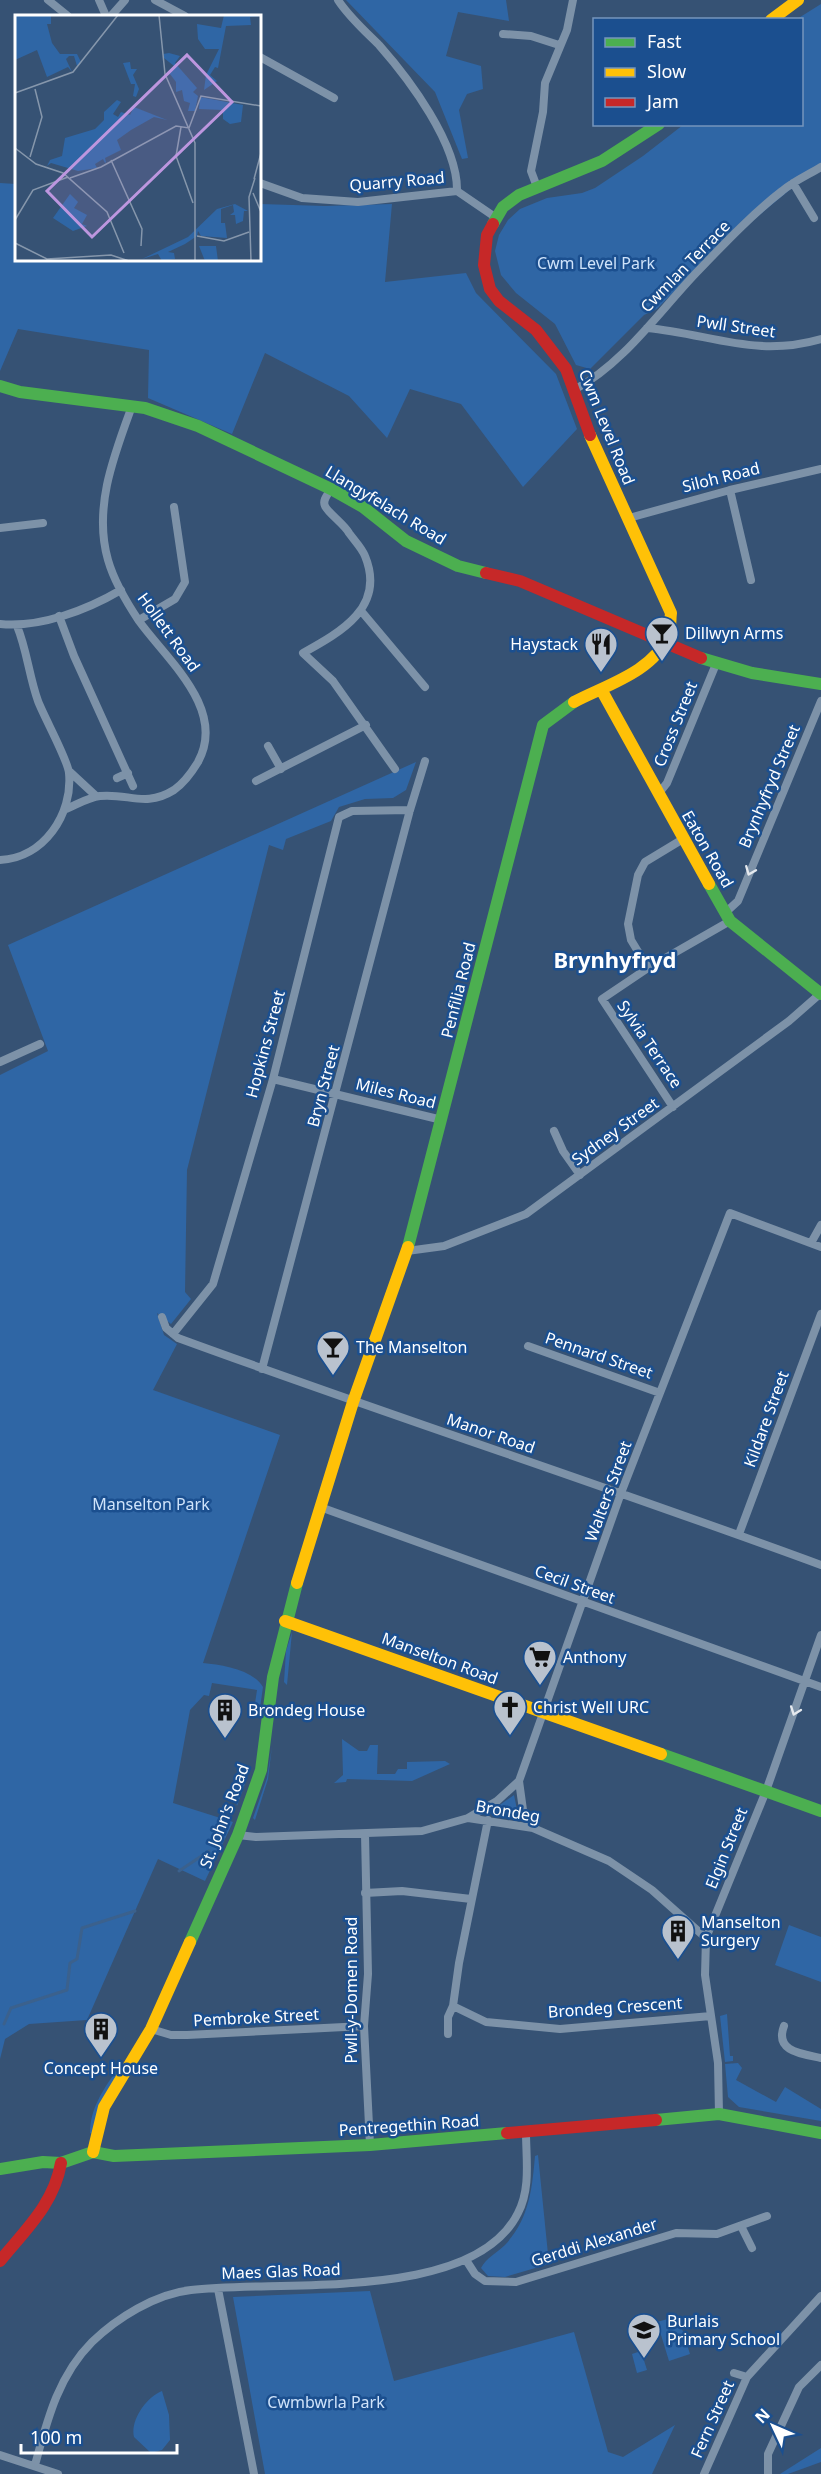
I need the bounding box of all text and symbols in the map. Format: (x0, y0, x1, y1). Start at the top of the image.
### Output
inset map (15, 15, 261, 261)
legend (593, 18, 803, 126)
text: Fast (647, 29, 682, 53)
text: Slow (647, 59, 686, 83)
text: Jam (645, 89, 679, 113)
street label: Quarry Road (349, 166, 445, 196)
street label: Cwmlan Terrace (635, 215, 735, 317)
park label: Cwm Level Park (537, 252, 656, 274)
street label: Pwll Street (695, 310, 777, 342)
street label: Cwm Level Road (574, 366, 640, 488)
street label: Siloh Road (680, 457, 762, 497)
street label: Llangyfelach Road (322, 460, 450, 550)
street label: Hollett Road (133, 588, 205, 676)
bar icon: Dillwyn Arms (644, 615, 680, 662)
place label: Dillwyn Arms (685, 622, 783, 644)
restaurant icon: Haystack (583, 626, 619, 673)
place label: Haystack (510, 633, 578, 655)
street label: Cross Street (648, 678, 702, 770)
street label: Brynhyfryd Street (733, 721, 805, 851)
street label: Eaton Road (677, 806, 739, 892)
one-way arrow (745, 865, 757, 876)
street label: Penfilia Road (435, 940, 481, 1040)
district label: Brynhyfryd (553, 944, 677, 974)
street label: Hopkins Street (240, 988, 290, 1100)
street label: Sylvia Terrace (612, 996, 688, 1092)
street label: Bryn Street (302, 1042, 345, 1129)
street label: Miles Road (354, 1072, 438, 1114)
street label: Sydney Street (567, 1092, 663, 1170)
street label: Pennard Street (542, 1326, 656, 1384)
bar icon: The Manselton (315, 1329, 351, 1376)
place label: The Manselton (356, 1336, 468, 1358)
street label: Kildare Street (738, 1368, 794, 1470)
street label: Manor Road (444, 1408, 538, 1458)
street label: Walters Street (580, 1437, 636, 1544)
park label: Manselton Park (92, 1493, 210, 1515)
street label: Cecil Street (532, 1559, 618, 1609)
street label: Manselton Road (379, 1627, 501, 1689)
supermarket icon: Anthony (522, 1639, 558, 1686)
place label: Anthony (563, 1646, 627, 1668)
church icon: Christ Well URC (492, 1689, 528, 1736)
building icon: Brondeg House (207, 1692, 243, 1739)
place label: Christ Well URC (533, 1696, 649, 1718)
place label: Brondeg House (248, 1699, 365, 1721)
one-way arrow (789, 1705, 802, 1715)
street label: St. John's Road (194, 1761, 254, 1871)
street label: Brondeg (474, 1795, 542, 1827)
street label: Elgin Street (700, 1804, 752, 1892)
place label: Manselton Surgery (701, 1911, 781, 1951)
building icon: Manselton Surgery (660, 1913, 696, 1960)
street label: Pwll-y-Domen Road (340, 1917, 362, 2063)
street label: Brondeg Crescent (547, 1991, 683, 2023)
street label: Pembroke Street (193, 2003, 320, 2031)
building icon: Concept House (83, 2011, 119, 2058)
place label: Concept House (44, 2057, 158, 2079)
street label: Pentregethin Road (338, 2109, 480, 2141)
street label: Gerddi Alexander (528, 2212, 660, 2272)
street label: Maes Glas Road (221, 2258, 341, 2284)
place label: Burlais Primary School (667, 2310, 780, 2350)
school or university icon: Burlais Primary School (626, 2312, 662, 2359)
street label: Fern Street (685, 2377, 739, 2461)
park label: Cwmbwrla Park (267, 2391, 385, 2413)
north arrow (743, 2396, 803, 2456)
text: N (750, 2403, 775, 2428)
scale bar (21, 2417, 177, 2455)
text: 100 m (30, 2425, 82, 2449)

